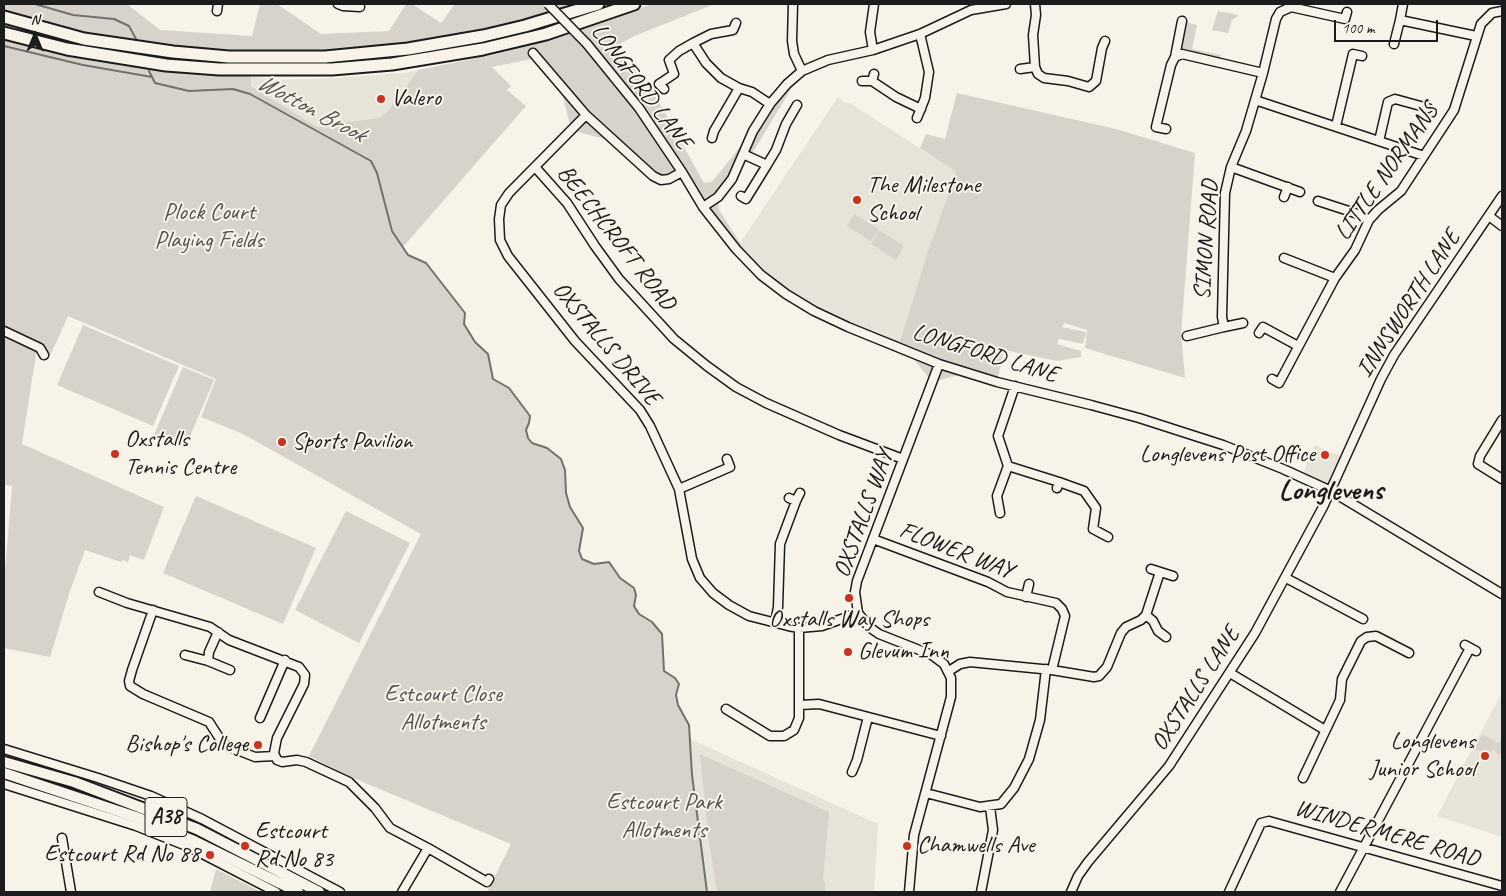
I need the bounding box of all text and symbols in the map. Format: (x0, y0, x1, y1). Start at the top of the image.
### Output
north arrow (10, 10, 60, 60)
scale bar (1336, 10, 1440, 42)
text: N (31, 11, 39, 28)
street label: LONGFORD LANE (584, 18, 698, 156)
text: 100 m (1342, 19, 1374, 38)
water label: Wotton Brook (252, 68, 370, 150)
place label: Valero (391, 85, 441, 113)
marker: Valero (375, 93, 387, 105)
street label: LITTLE NORMANS (1329, 98, 1445, 246)
street label: BEECHCROFT ROAD (550, 160, 682, 316)
place label: The Milestone School (867, 172, 980, 228)
street label: SIMON ROAD (1188, 179, 1226, 301)
marker: The Milestone School (851, 194, 863, 206)
park label: Plock Court Playing Fields (155, 199, 263, 255)
street label: INNSWORTH LANE (1351, 225, 1467, 383)
street label: OXSTALLS DRIVE (546, 276, 666, 412)
street label: LONGFORD LANE (909, 318, 1061, 390)
place label: Oxstalls Tennis Centre (125, 426, 236, 482)
place label: Sports Pavilion (292, 428, 412, 456)
marker: Sports Pavilion (276, 436, 288, 448)
place label: Longlevens Post Office (1140, 441, 1315, 469)
street label: OXSTALLS WAY (828, 447, 900, 581)
marker: Oxstalls Tennis Centre (109, 448, 121, 460)
marker: Longlevens Post Office (1319, 449, 1331, 461)
district label: Longlevens (1279, 474, 1383, 508)
street label: FLOWER WAY (895, 516, 1017, 586)
marker: Oxstalls Way Shops (843, 592, 855, 604)
place label: Oxstalls Way Shops (769, 606, 929, 634)
street label: OXSTALLS LANE (1145, 622, 1247, 756)
place label: Glevum Inn (858, 638, 949, 666)
marker: Glevum Inn (842, 646, 854, 658)
park label: Estcourt Close Allotments (384, 681, 502, 737)
place label: Longlevens Junior School (1369, 728, 1475, 784)
place label: Bishop's College (125, 731, 248, 759)
marker: Bishop's College (252, 739, 264, 751)
marker: Longlevens Junior School (1479, 750, 1491, 762)
park label: Estcourt Park Allotments (606, 789, 722, 845)
street label: WINDERMERE ROAD (1292, 794, 1482, 874)
road number: A38 (145, 798, 187, 836)
place label: Estcourt Rd No 83 (255, 818, 333, 874)
place label: Chamwells Ave (917, 832, 1035, 860)
marker: Estcourt Rd No 83 (239, 840, 251, 852)
marker: Chamwells Ave (901, 840, 913, 852)
place label: Estcourt Rd No 88 (44, 841, 200, 869)
marker: Estcourt Rd No 88 (204, 849, 216, 861)

